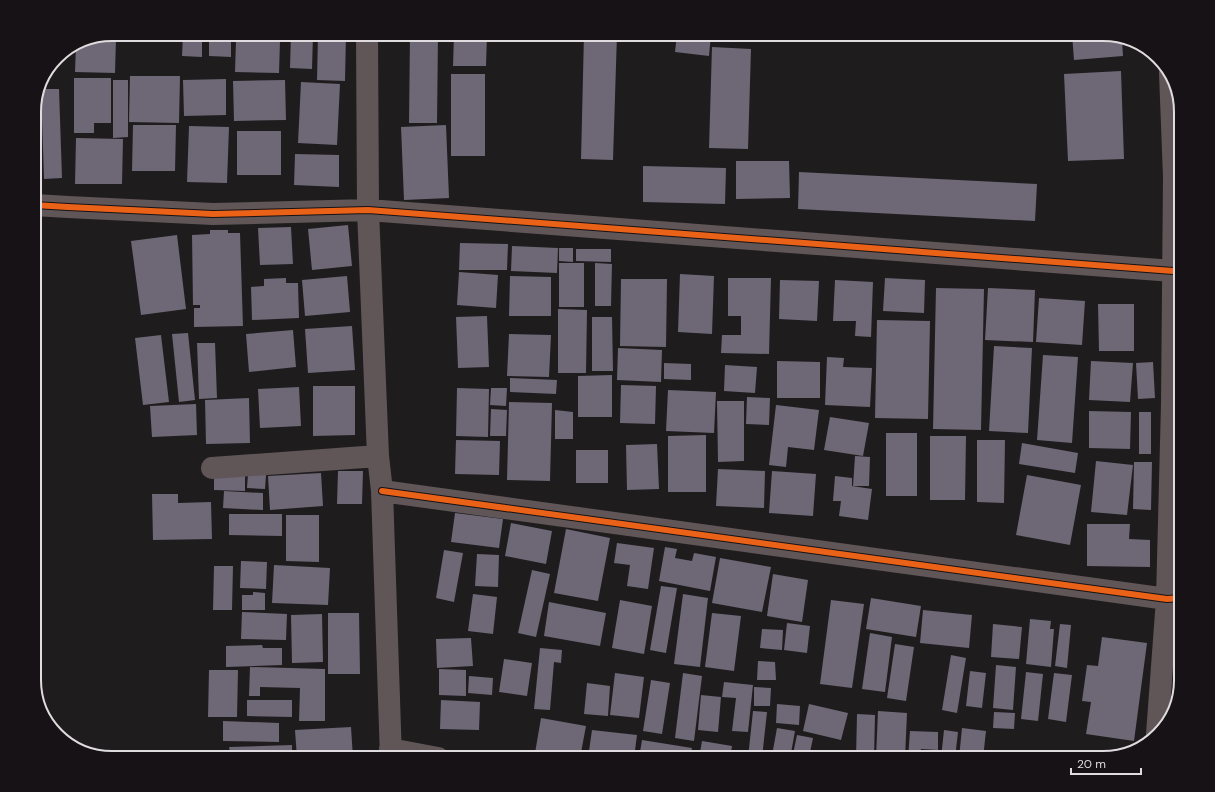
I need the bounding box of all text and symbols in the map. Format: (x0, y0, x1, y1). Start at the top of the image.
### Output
scale bar (1071, 750, 1141, 776)
text: 20 m (1077, 756, 1106, 772)

